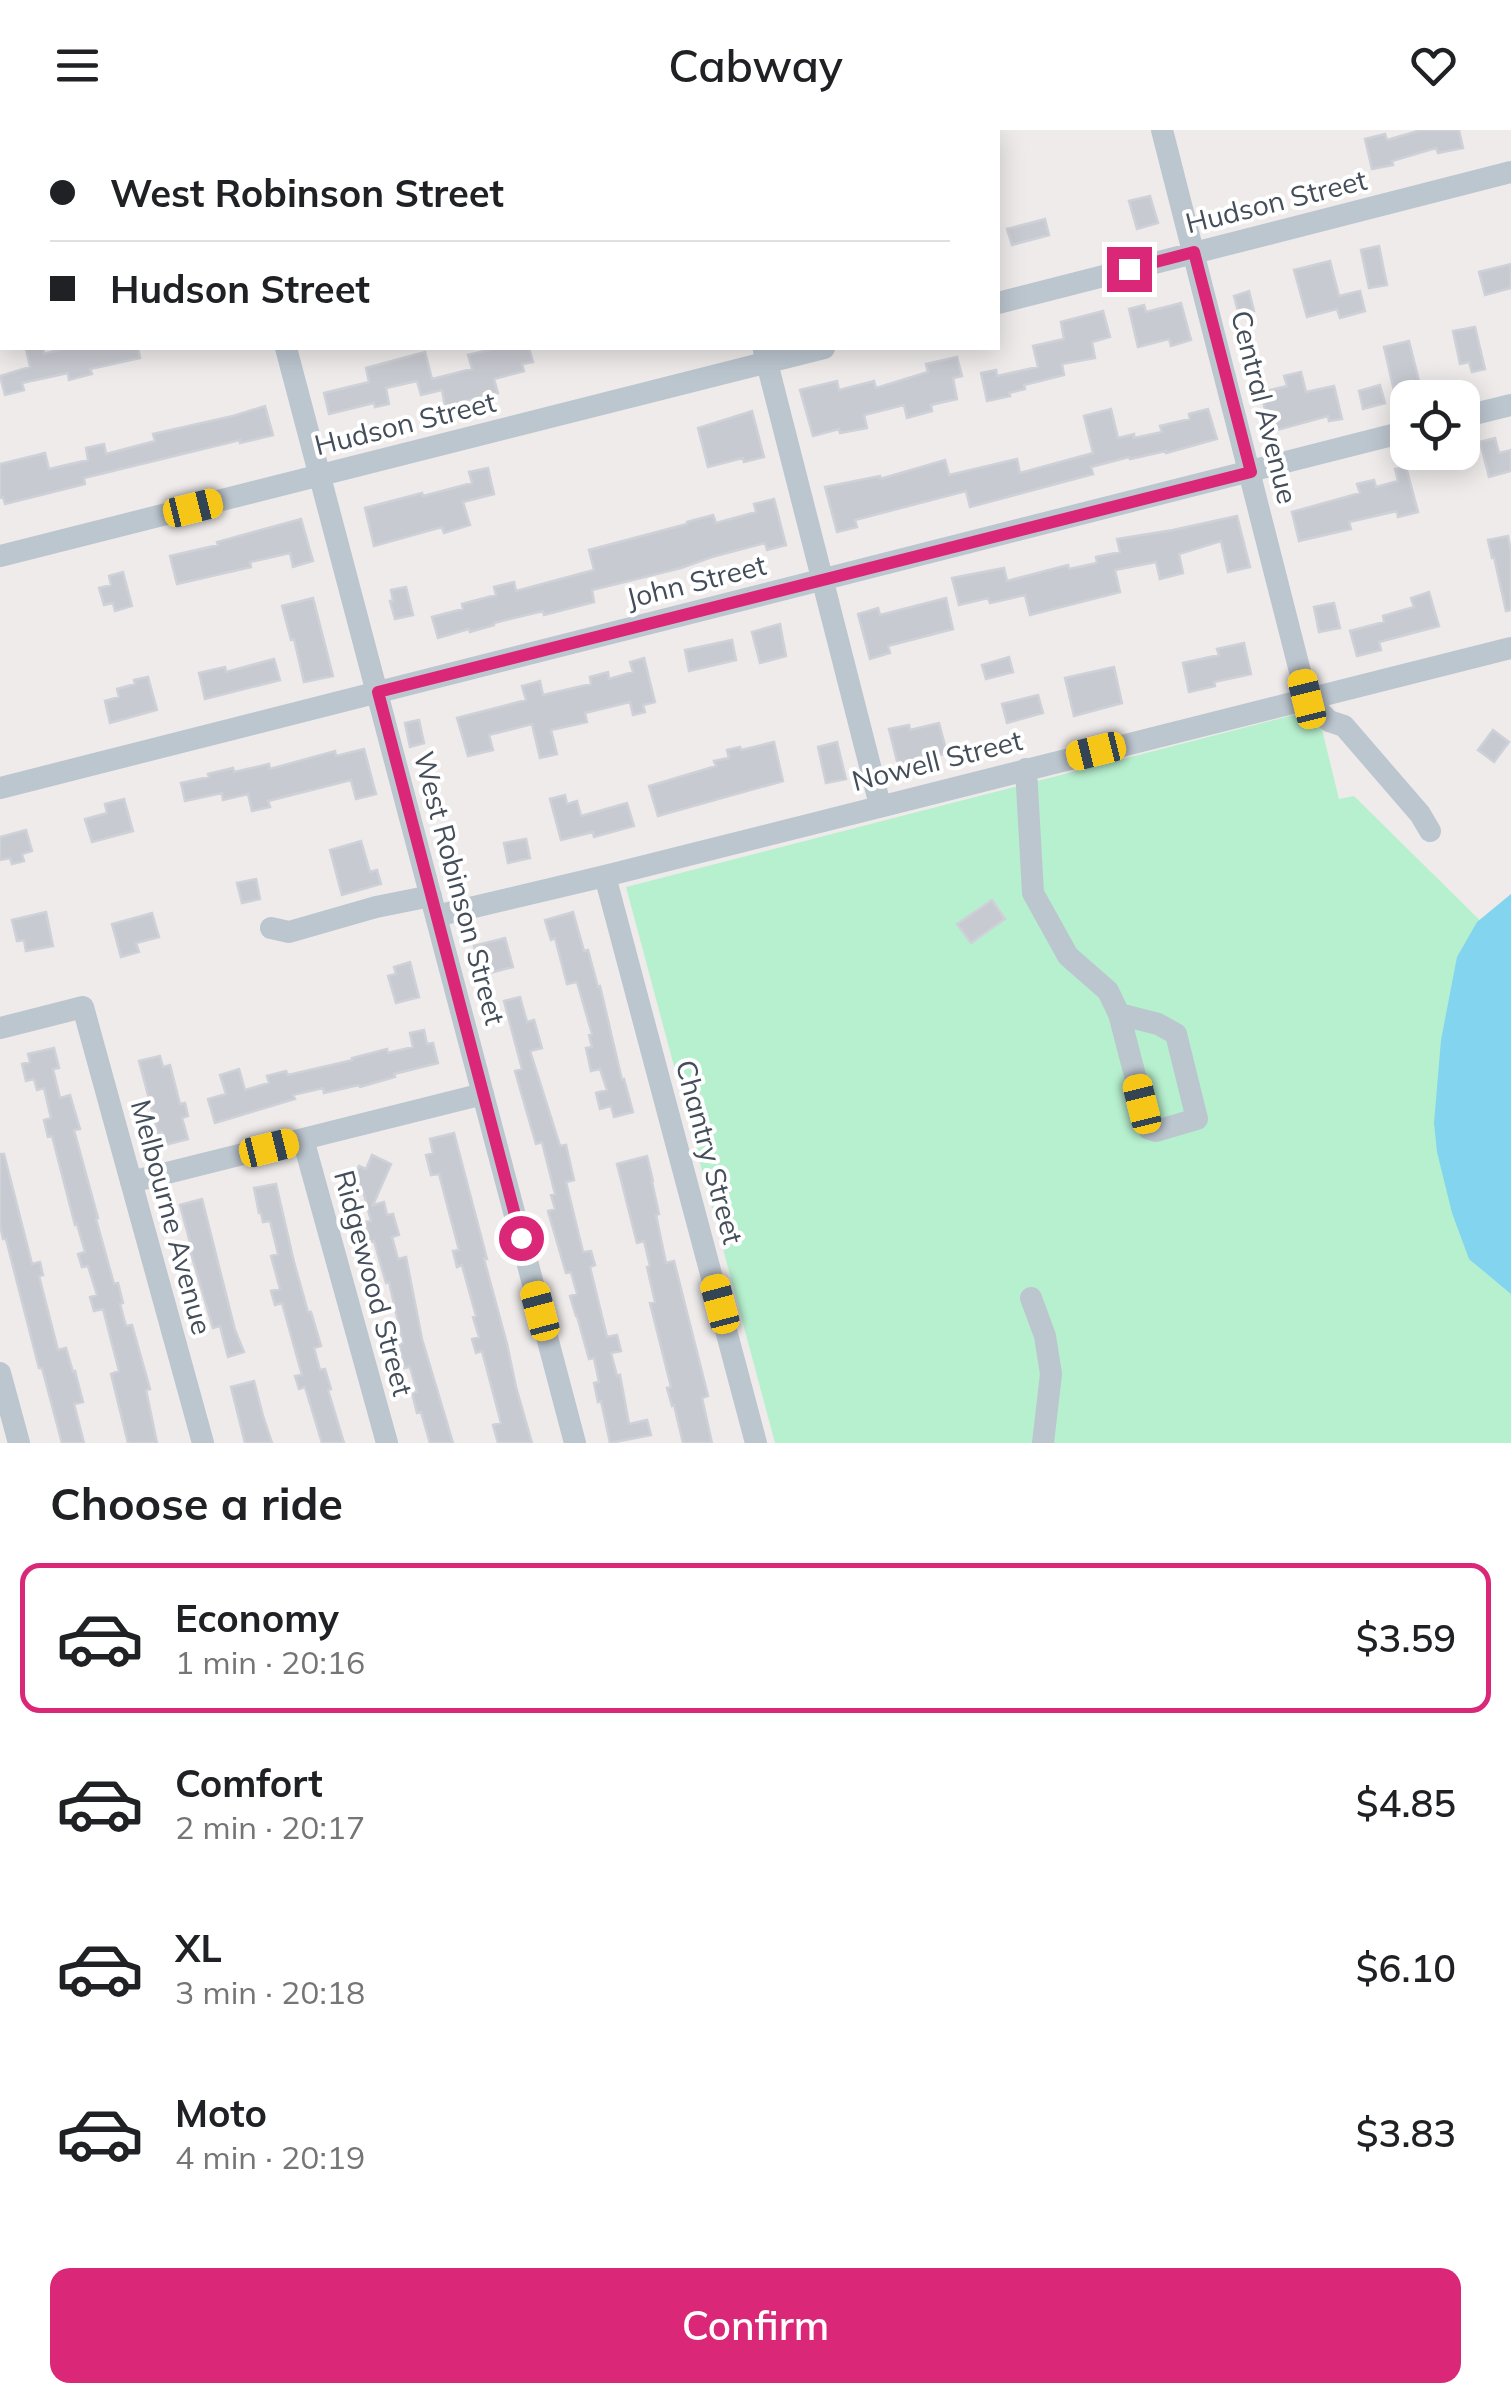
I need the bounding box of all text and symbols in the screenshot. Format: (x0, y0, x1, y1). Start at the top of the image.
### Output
text: Cabway (668, 37, 843, 93)
icon: menu (50, 38, 105, 93)
icon: heart (1406, 38, 1461, 93)
street label: Hudson Street (1182, 162, 1370, 240)
text: West Robinson Street (110, 169, 504, 217)
route end (1107, 247, 1152, 292)
text: Hudson Street (110, 265, 370, 313)
street label: Central Avenue (1224, 307, 1306, 507)
map controls (1390, 380, 1480, 470)
button: locate (1390, 380, 1480, 470)
street label: Hudson Street (311, 384, 499, 462)
car (160, 486, 226, 530)
street label: John Street (623, 547, 770, 615)
car (1285, 666, 1329, 732)
street label: Nowell Street (848, 722, 1026, 798)
car (1063, 729, 1129, 773)
street label: West Robinson Street (407, 748, 513, 1029)
street label: Chantry Street (669, 1056, 751, 1248)
car (1120, 1071, 1164, 1137)
street label: Melbourne Avenue (124, 1096, 220, 1338)
car (236, 1126, 302, 1170)
street label: Ridgewood Street (327, 1166, 421, 1400)
route start (499, 1216, 544, 1261)
car (698, 1271, 742, 1337)
car (518, 1278, 562, 1344)
text: Choose a ride (50, 1475, 343, 1531)
icon: car (55, 1593, 145, 1683)
text: Economy (175, 1594, 339, 1642)
text: $3.59 (1356, 1614, 1456, 1662)
text: 1 min · 20:16 (175, 1642, 365, 1682)
icon: car (55, 1758, 145, 1848)
text: Comfort (175, 1759, 323, 1807)
text: $4.85 (1356, 1779, 1456, 1827)
text: 2 min · 20:17 (175, 1807, 365, 1847)
icon: car (55, 1923, 145, 2013)
text: XL (175, 1924, 222, 1972)
text: $6.10 (1356, 1944, 1456, 1992)
text: 3 min · 20:18 (175, 1972, 365, 2012)
icon: car (55, 2088, 145, 2178)
text: Moto (175, 2089, 267, 2137)
text: $3.83 (1356, 2109, 1456, 2157)
text: 4 min · 20:19 (175, 2137, 365, 2177)
button: Confirm (50, 2268, 1461, 2383)

